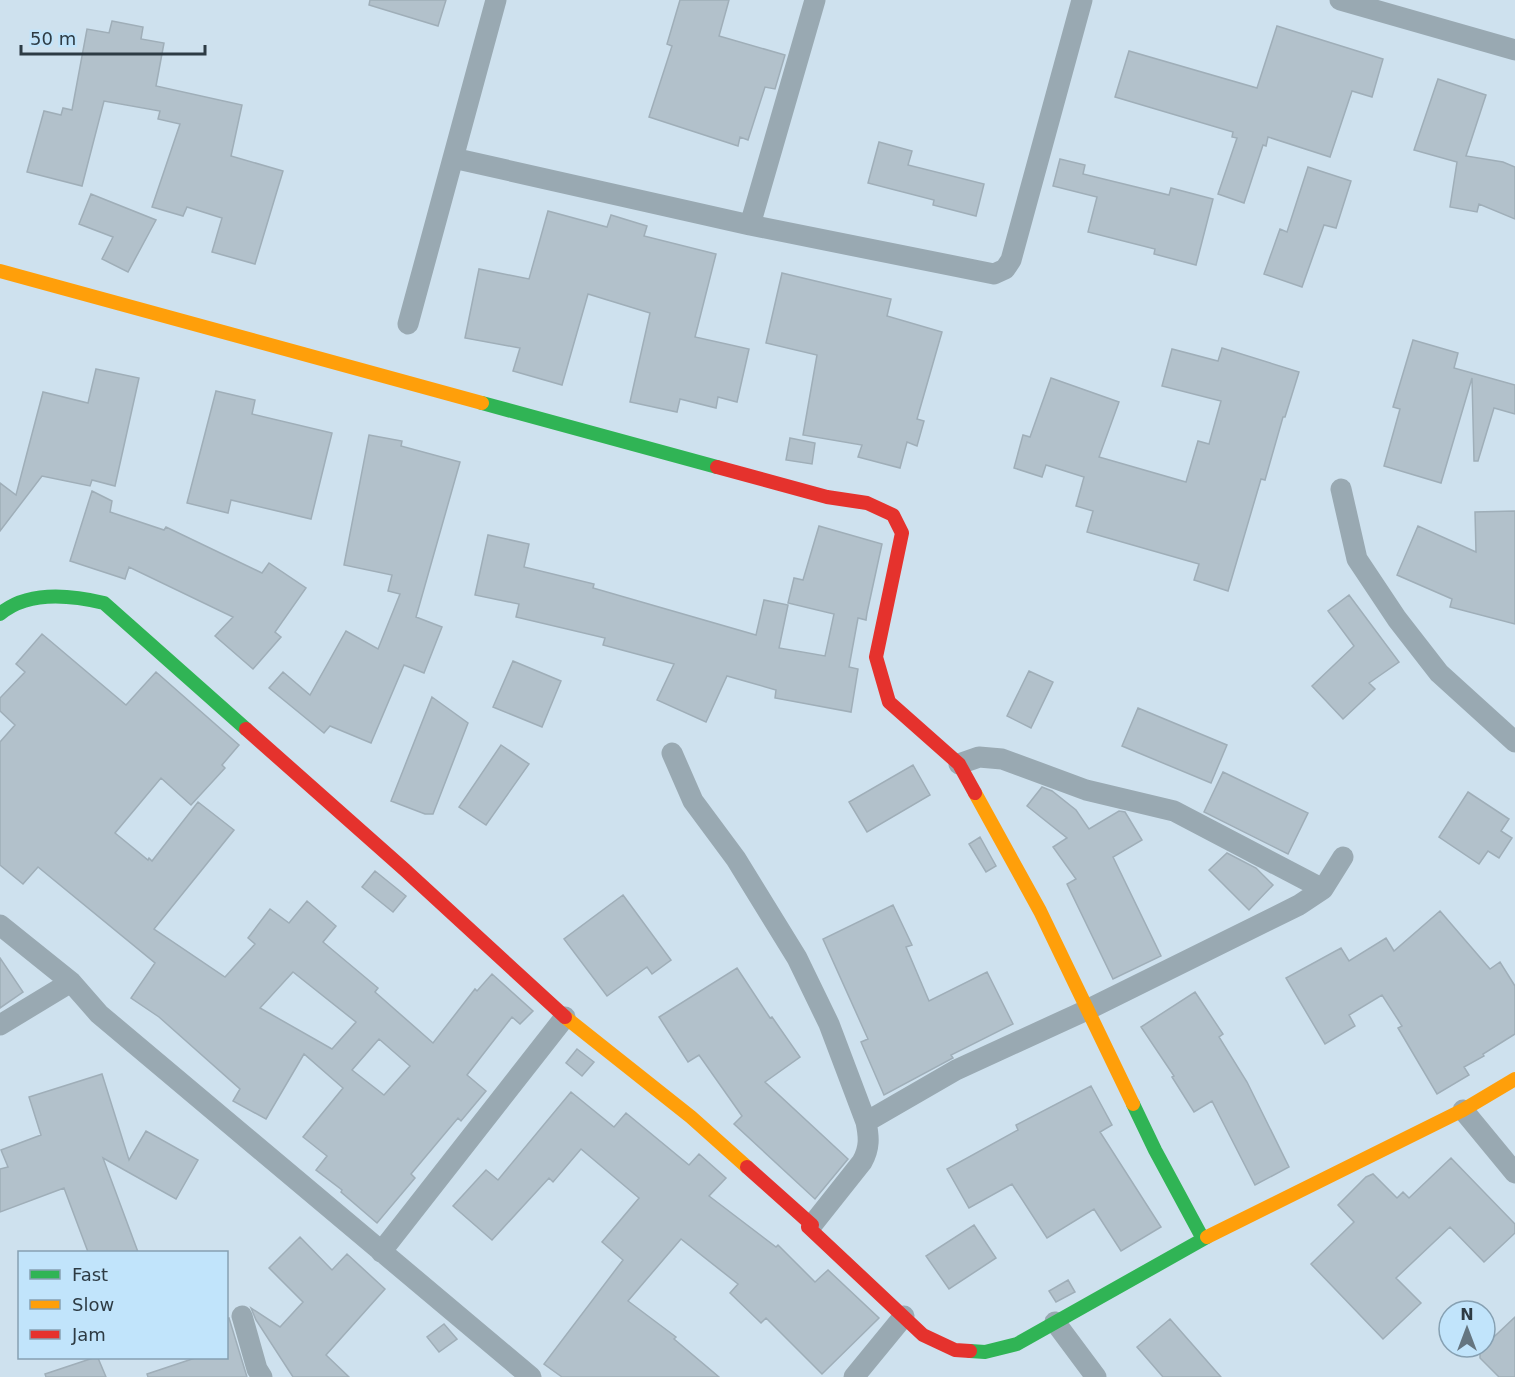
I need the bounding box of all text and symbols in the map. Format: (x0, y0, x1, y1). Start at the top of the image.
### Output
scale bar (21, 18, 206, 56)
text: 50 m (30, 28, 76, 49)
legend (18, 1251, 228, 1359)
text: Fast (72, 1264, 108, 1285)
text: Slow (72, 1294, 114, 1315)
north arrow (1437, 1299, 1497, 1359)
text: N (1460, 1305, 1474, 1324)
text: Jam (71, 1324, 106, 1345)

